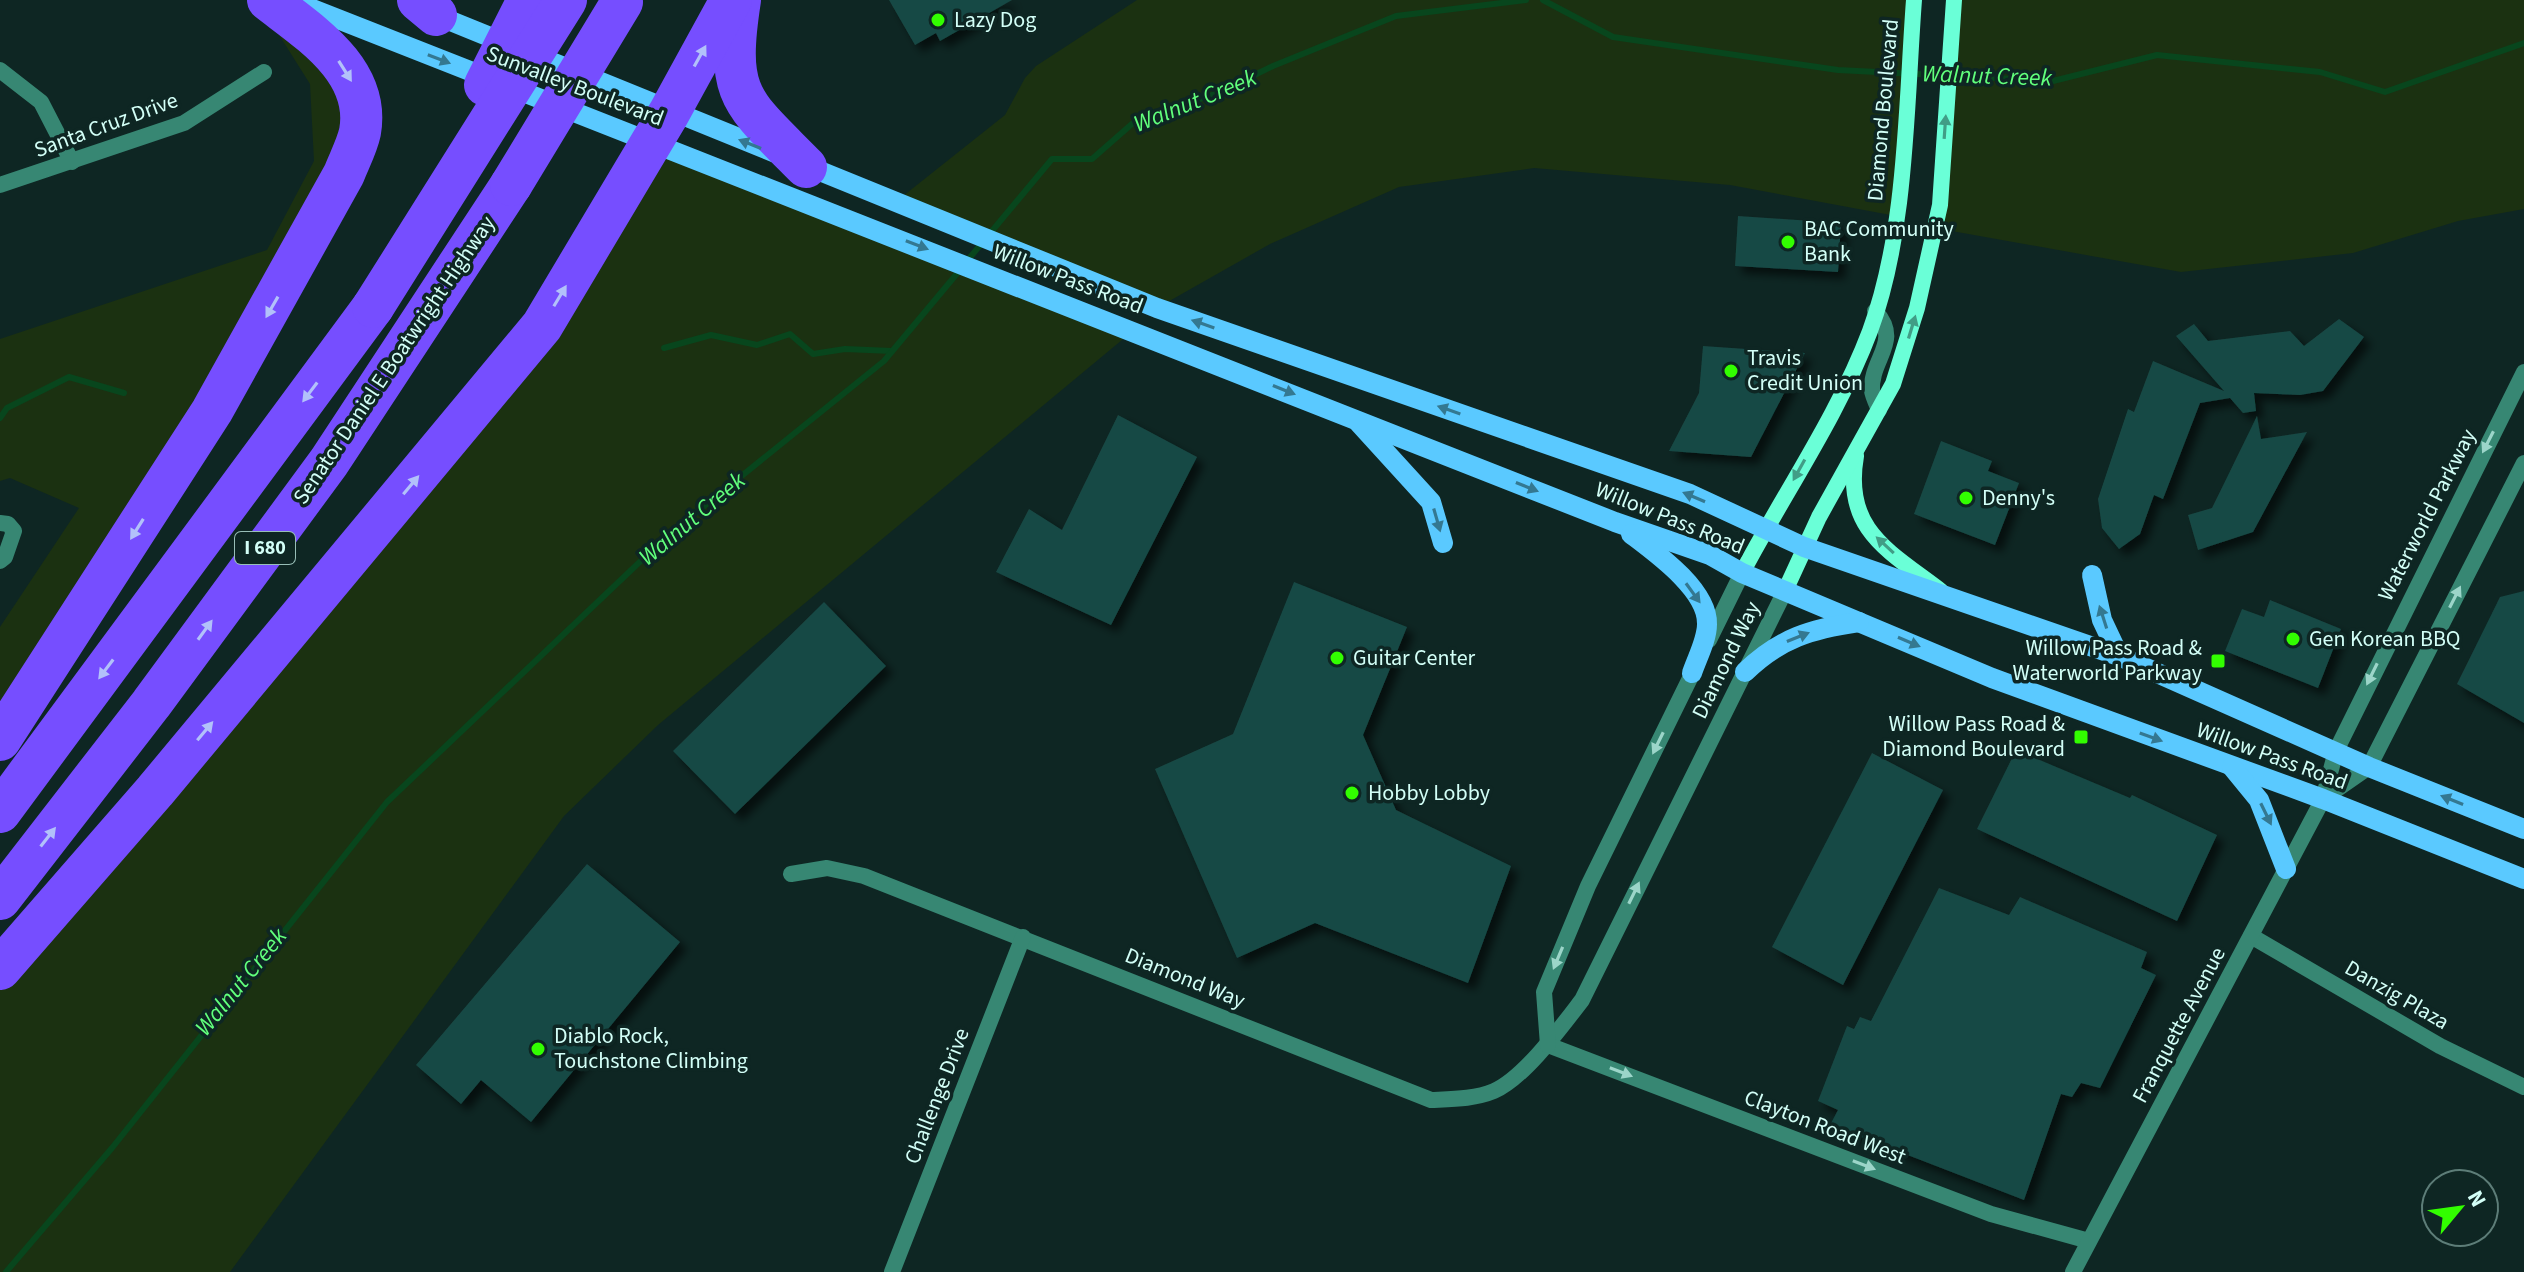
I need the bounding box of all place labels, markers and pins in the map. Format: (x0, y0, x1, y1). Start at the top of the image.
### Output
place label: Lazy Dog (954, 4, 1036, 36)
marker: Lazy Dog (929, 11, 947, 29)
place label: BAC Community Bank (1804, 213, 1954, 270)
marker: BAC Community Bank (1779, 233, 1797, 251)
place label: Travis Credit Union (1747, 342, 1863, 399)
marker: Travis Credit Union (1722, 362, 1740, 380)
place label: Denny's (1982, 482, 2055, 514)
marker: Denny's (1957, 489, 1975, 507)
place label: Gen Korean BBQ (2309, 623, 2460, 655)
marker: Gen Korean BBQ (2284, 630, 2302, 648)
place label: Willow Pass Road & Waterworld Parkway (2013, 632, 2203, 689)
place label: Guitar Center (1353, 642, 1476, 674)
marker: Guitar Center (1328, 649, 1346, 667)
marker: Willow Pass Road & Waterworld Parkway (2209, 652, 2227, 670)
place label: Willow Pass Road & Diamond Boulevard (1882, 708, 2066, 765)
marker: Willow Pass Road & Diamond Boulevard (2072, 728, 2090, 746)
place label: Hobby Lobby (1368, 777, 1491, 809)
marker: Hobby Lobby (1343, 784, 1361, 802)
place label: Diablo Rock, Touchstone Climbing (554, 1020, 748, 1077)
marker: Diablo Rock, Touchstone Climbing (529, 1040, 547, 1058)

